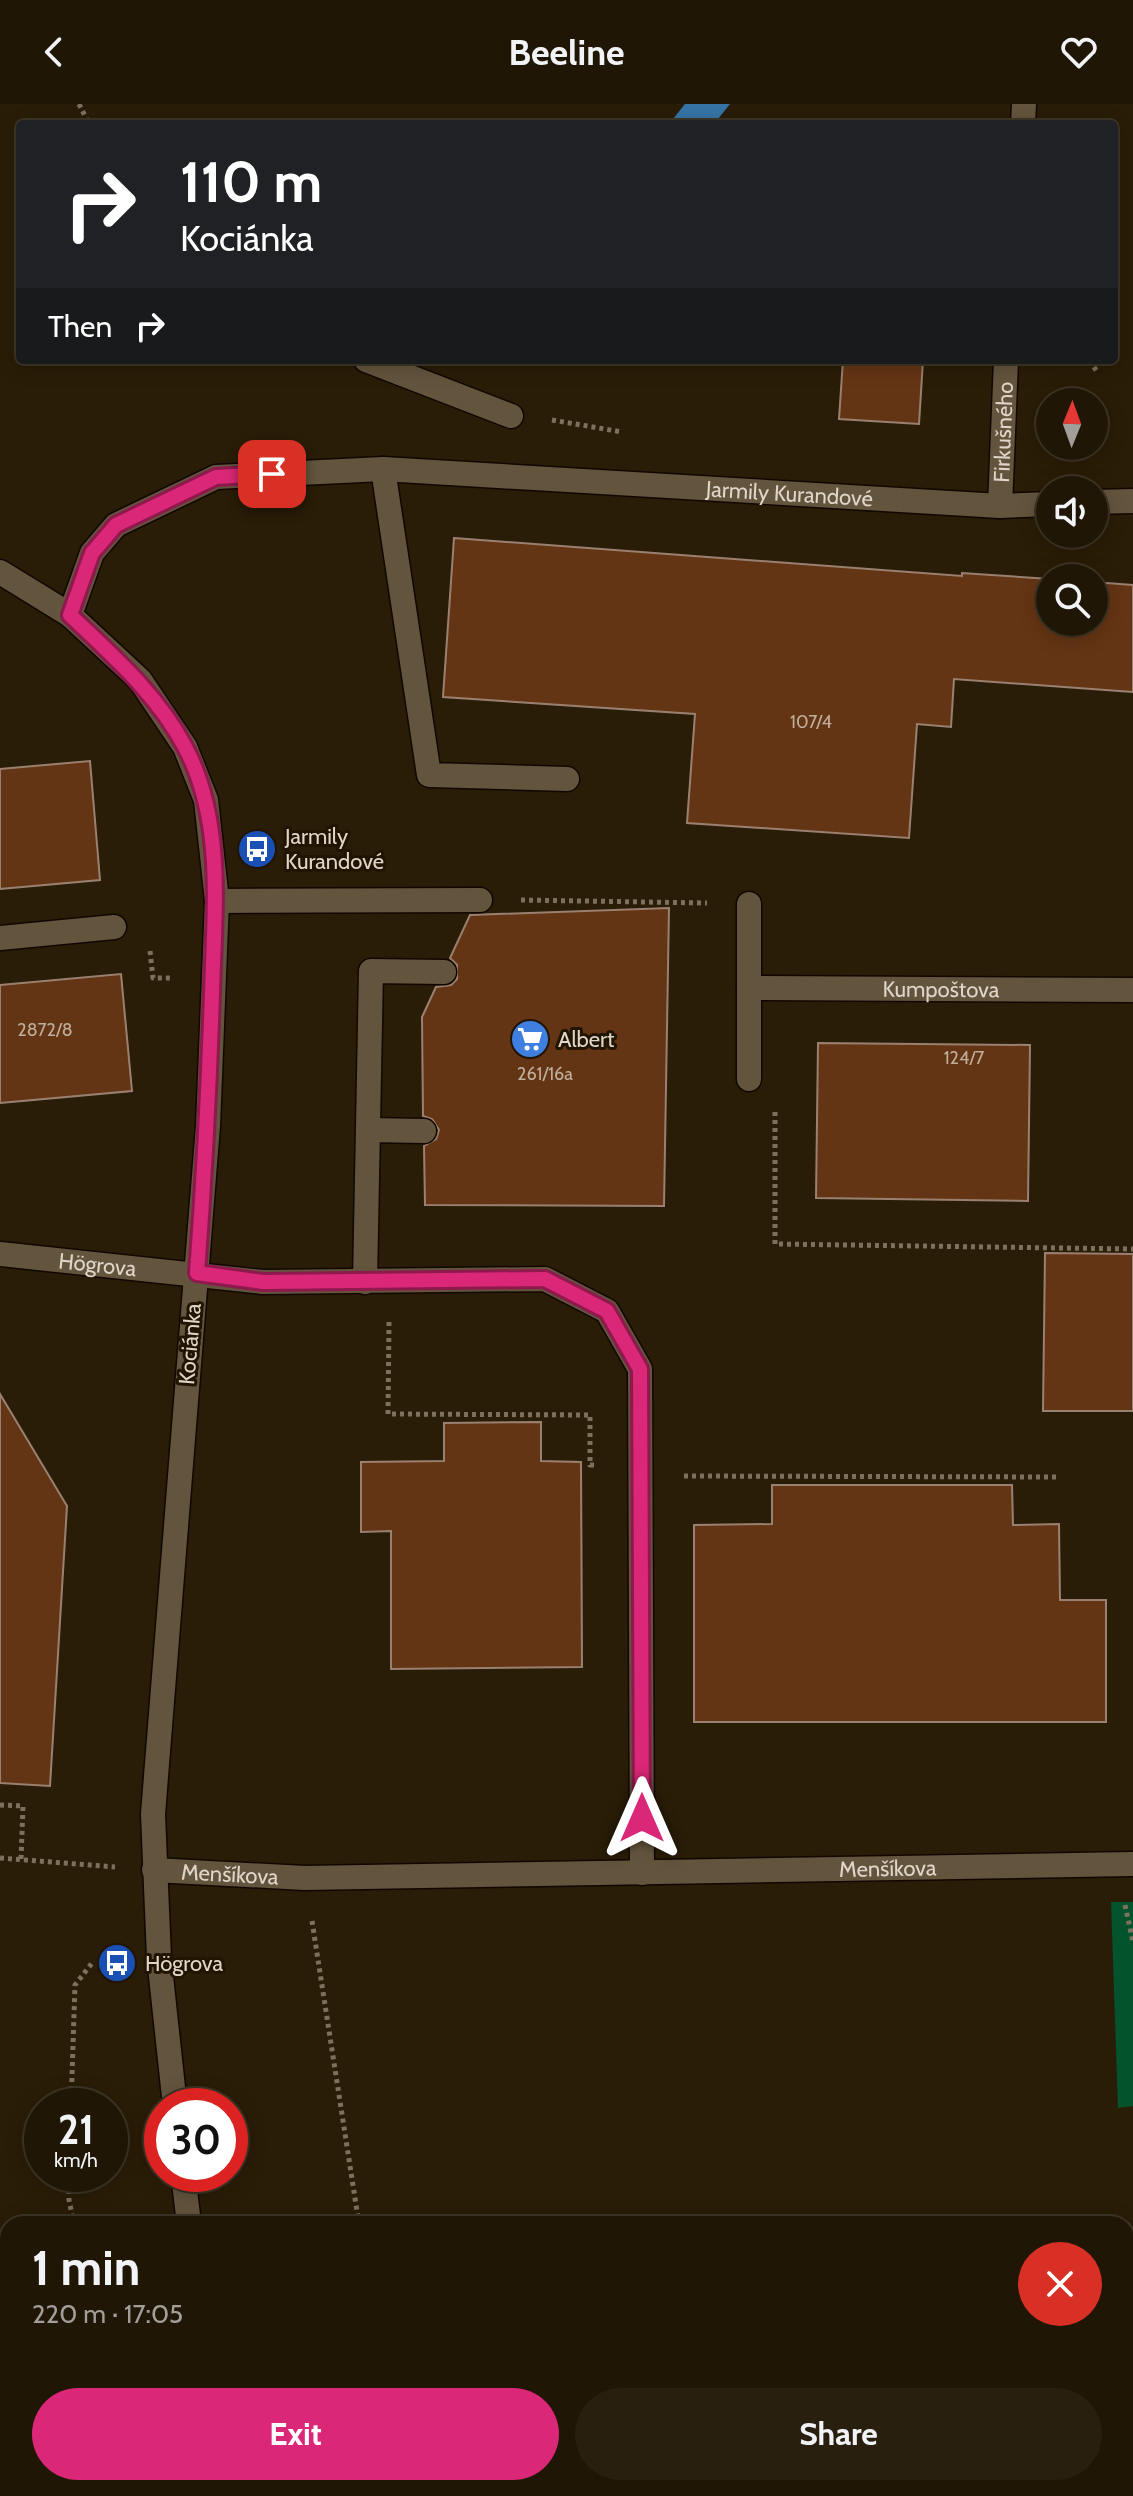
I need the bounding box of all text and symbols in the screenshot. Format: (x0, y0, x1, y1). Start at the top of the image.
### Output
icon: back (32, 30, 76, 74)
text: Beeline (508, 30, 625, 74)
icon: heart (1057, 30, 1101, 74)
text: 110 m (180, 148, 322, 216)
icon: right (48, 152, 152, 256)
text: Kociánka (180, 216, 314, 260)
icon: right (128, 304, 172, 348)
text: Then (48, 308, 112, 345)
street label: Firkušného (987, 381, 1019, 483)
north arrow (1036, 388, 1108, 460)
map controls (1036, 388, 1108, 636)
pin (238, 440, 306, 508)
icon: arrive (250, 452, 294, 496)
street label: Jarmily Kurandové (704, 475, 874, 512)
button: sound (1036, 476, 1108, 548)
button: search (1036, 564, 1108, 636)
house number: 107/4 (790, 711, 832, 733)
place label: Jarmily Kurandové (284, 823, 384, 875)
bus stop icon: Jarmily Kurandové (236, 828, 278, 870)
street label: Kumpoštova (883, 975, 1000, 1003)
supermarket icon: Albert (509, 1018, 551, 1060)
house number: 2872/8 (17, 1019, 73, 1041)
place label: Albert (558, 1026, 615, 1053)
house number: 124/7 (944, 1047, 984, 1069)
house number: 261/16a (517, 1063, 573, 1085)
street label: Högrova (57, 1247, 138, 1282)
street label: Kociánka (173, 1302, 207, 1386)
position arrow (600, 1776, 684, 1860)
street label: Menšíkova (839, 1854, 937, 1882)
street label: Menšíkova (180, 1858, 280, 1890)
bus stop icon: Högrova (96, 1942, 138, 1984)
place label: Högrova (145, 1950, 224, 1977)
speed limit sign: 30 (144, 2088, 248, 2192)
text: 21 (58, 2105, 94, 2154)
text: km/h (54, 2148, 98, 2172)
text: 1 min (32, 2239, 140, 2297)
button: close (1018, 2242, 1102, 2326)
text: 220 m · 17:05 (32, 2298, 183, 2330)
button: Exit (32, 2388, 559, 2480)
button: Share (575, 2388, 1102, 2480)

